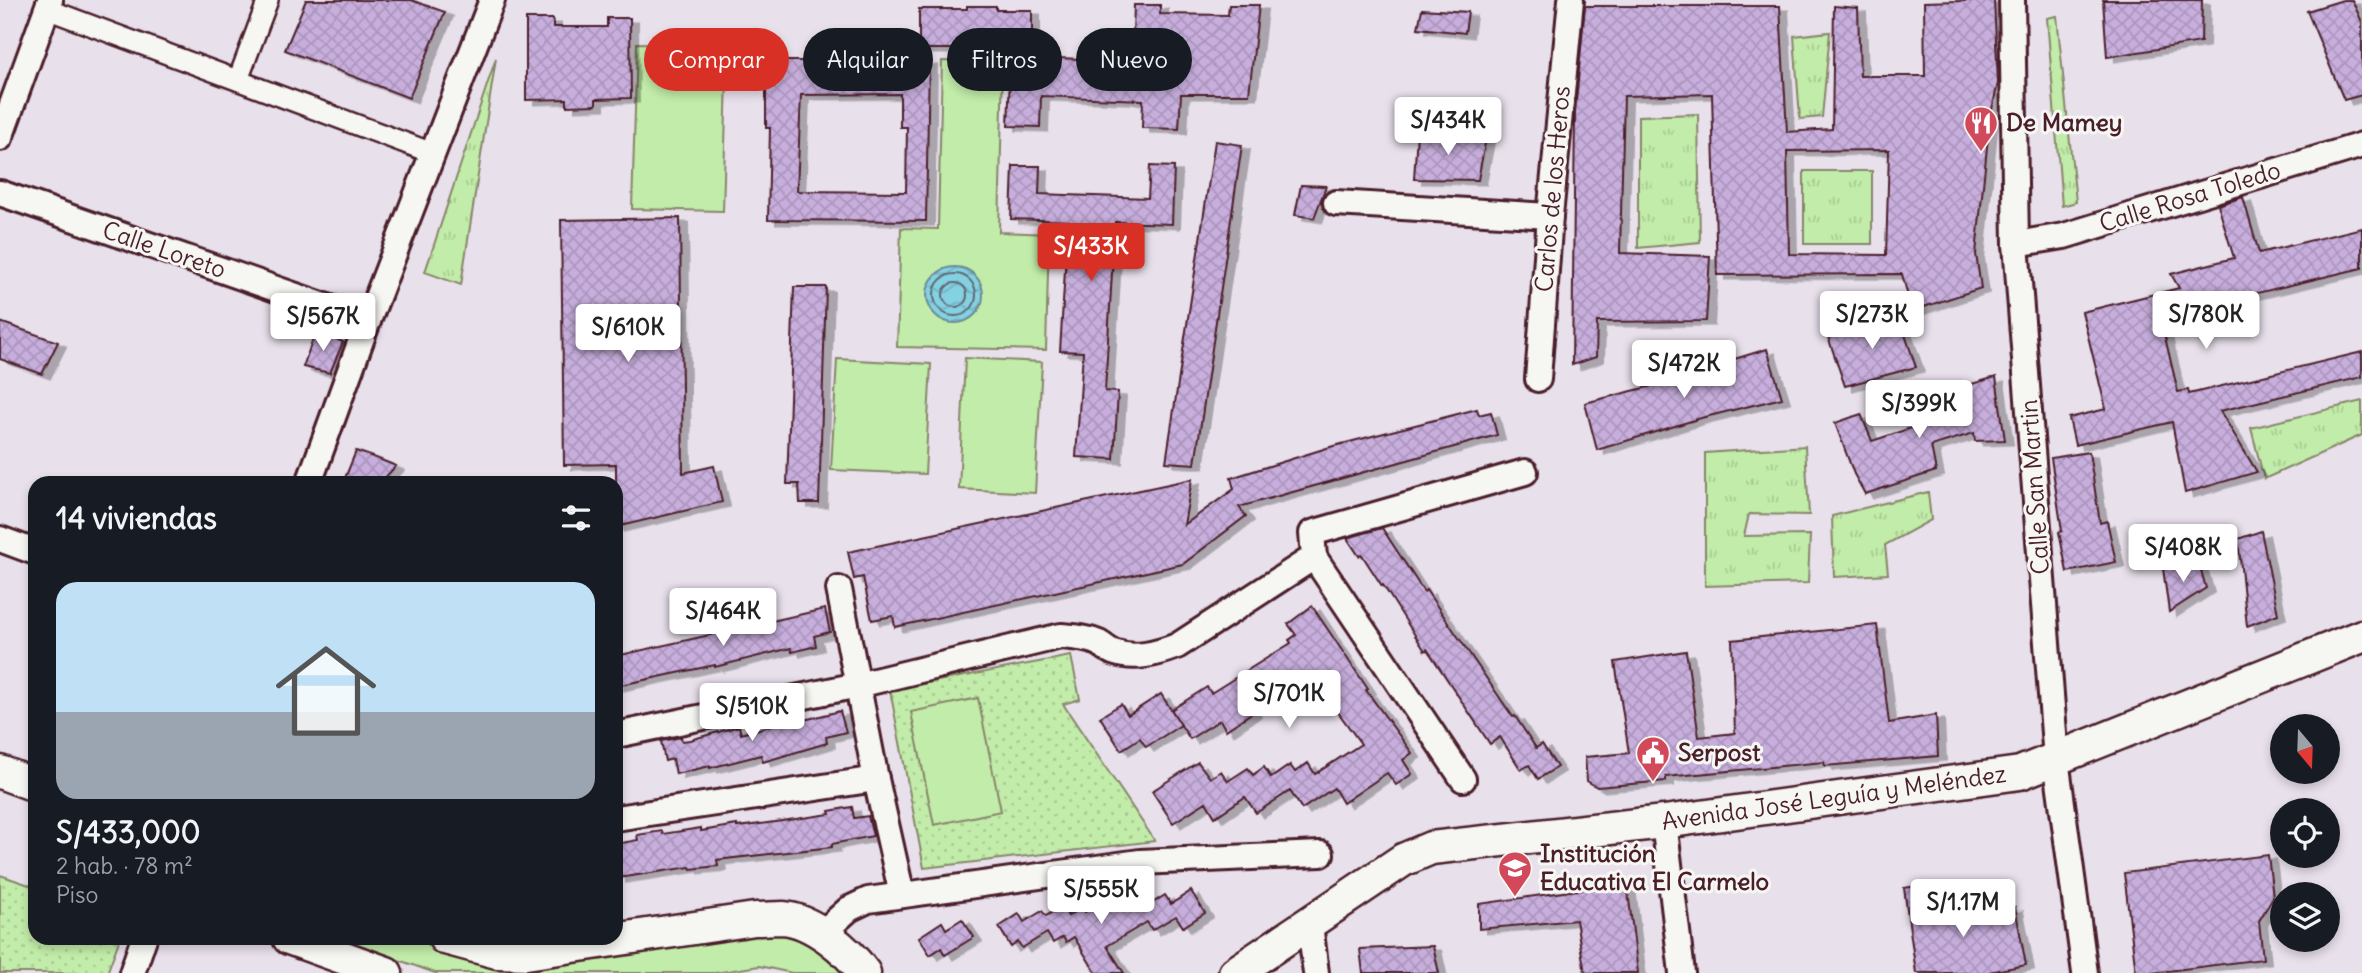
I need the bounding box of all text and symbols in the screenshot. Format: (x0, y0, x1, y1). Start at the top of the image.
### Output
chip: Comprar (644, 28, 789, 91)
chip: Alquilar (803, 28, 933, 91)
chip: Filtros (947, 28, 1062, 91)
chip: Nuevo (1076, 28, 1192, 91)
street label: Carlos de los Heros (1528, 85, 1576, 293)
pin: S/434K (1391, 97, 1505, 157)
restaurant icon: De Mamey (1962, 104, 2000, 153)
text: S/434K (1410, 105, 1486, 134)
place label: De Mamey (2006, 107, 2122, 137)
street label: Calle Rosa Toledo (2095, 154, 2284, 238)
street label: Calle Loreto (99, 214, 230, 284)
pin: S/433K (1034, 224, 1148, 283)
text: S/433K (1054, 231, 1128, 260)
pin: S/273K (1815, 292, 1929, 351)
pin: S/780K (2149, 292, 2263, 351)
pin: S/567K (266, 294, 380, 353)
text: S/273K (1836, 299, 1908, 328)
text: S/780K (2168, 299, 2244, 328)
text: S/567K (286, 301, 360, 330)
pin: S/610K (571, 304, 685, 364)
text: S/610K (592, 312, 664, 341)
pin: S/472K (1627, 340, 1741, 400)
text: S/472K (1648, 348, 1720, 377)
pin: S/399K (1862, 380, 1976, 440)
text: S/399K (1882, 388, 1956, 417)
street label: Calle San Martin (2013, 398, 2055, 576)
text: 14 viviendas (56, 499, 217, 537)
icon: filters (557, 499, 595, 537)
pin: S/408K (2126, 524, 2240, 584)
text: S/408K (2144, 532, 2222, 561)
pin: S/464K (666, 588, 780, 648)
text: S/464K (685, 596, 761, 625)
icon: home (263, 628, 389, 754)
pin: S/701K (1232, 670, 1346, 730)
text: S/701K (1254, 678, 1324, 707)
pin: S/510K (695, 684, 809, 743)
text: S/510K (716, 691, 788, 720)
north arrow (2270, 714, 2340, 784)
map controls (2270, 714, 2340, 952)
public building icon: Serpost (1634, 734, 1672, 783)
place label: Serpost (1678, 737, 1761, 767)
street label: Avenida José Leguía y Meléndez (1660, 758, 2008, 836)
button: locate (2270, 798, 2340, 868)
text: S/433,000 (56, 813, 201, 851)
place label: Institución Educativa El Carmelo (1540, 838, 1769, 896)
school or university icon: Institución Educativa El Carmelo (1496, 849, 1534, 898)
text: 2 hab. · 78 m² (56, 851, 193, 880)
pin: S/555K (1044, 866, 1158, 926)
text: S/555K (1063, 874, 1139, 903)
text: Piso (56, 880, 98, 909)
pin: S/1.17M (1898, 880, 2028, 939)
button: layers (2270, 882, 2340, 952)
text: S/1.17M (1926, 887, 2000, 916)

